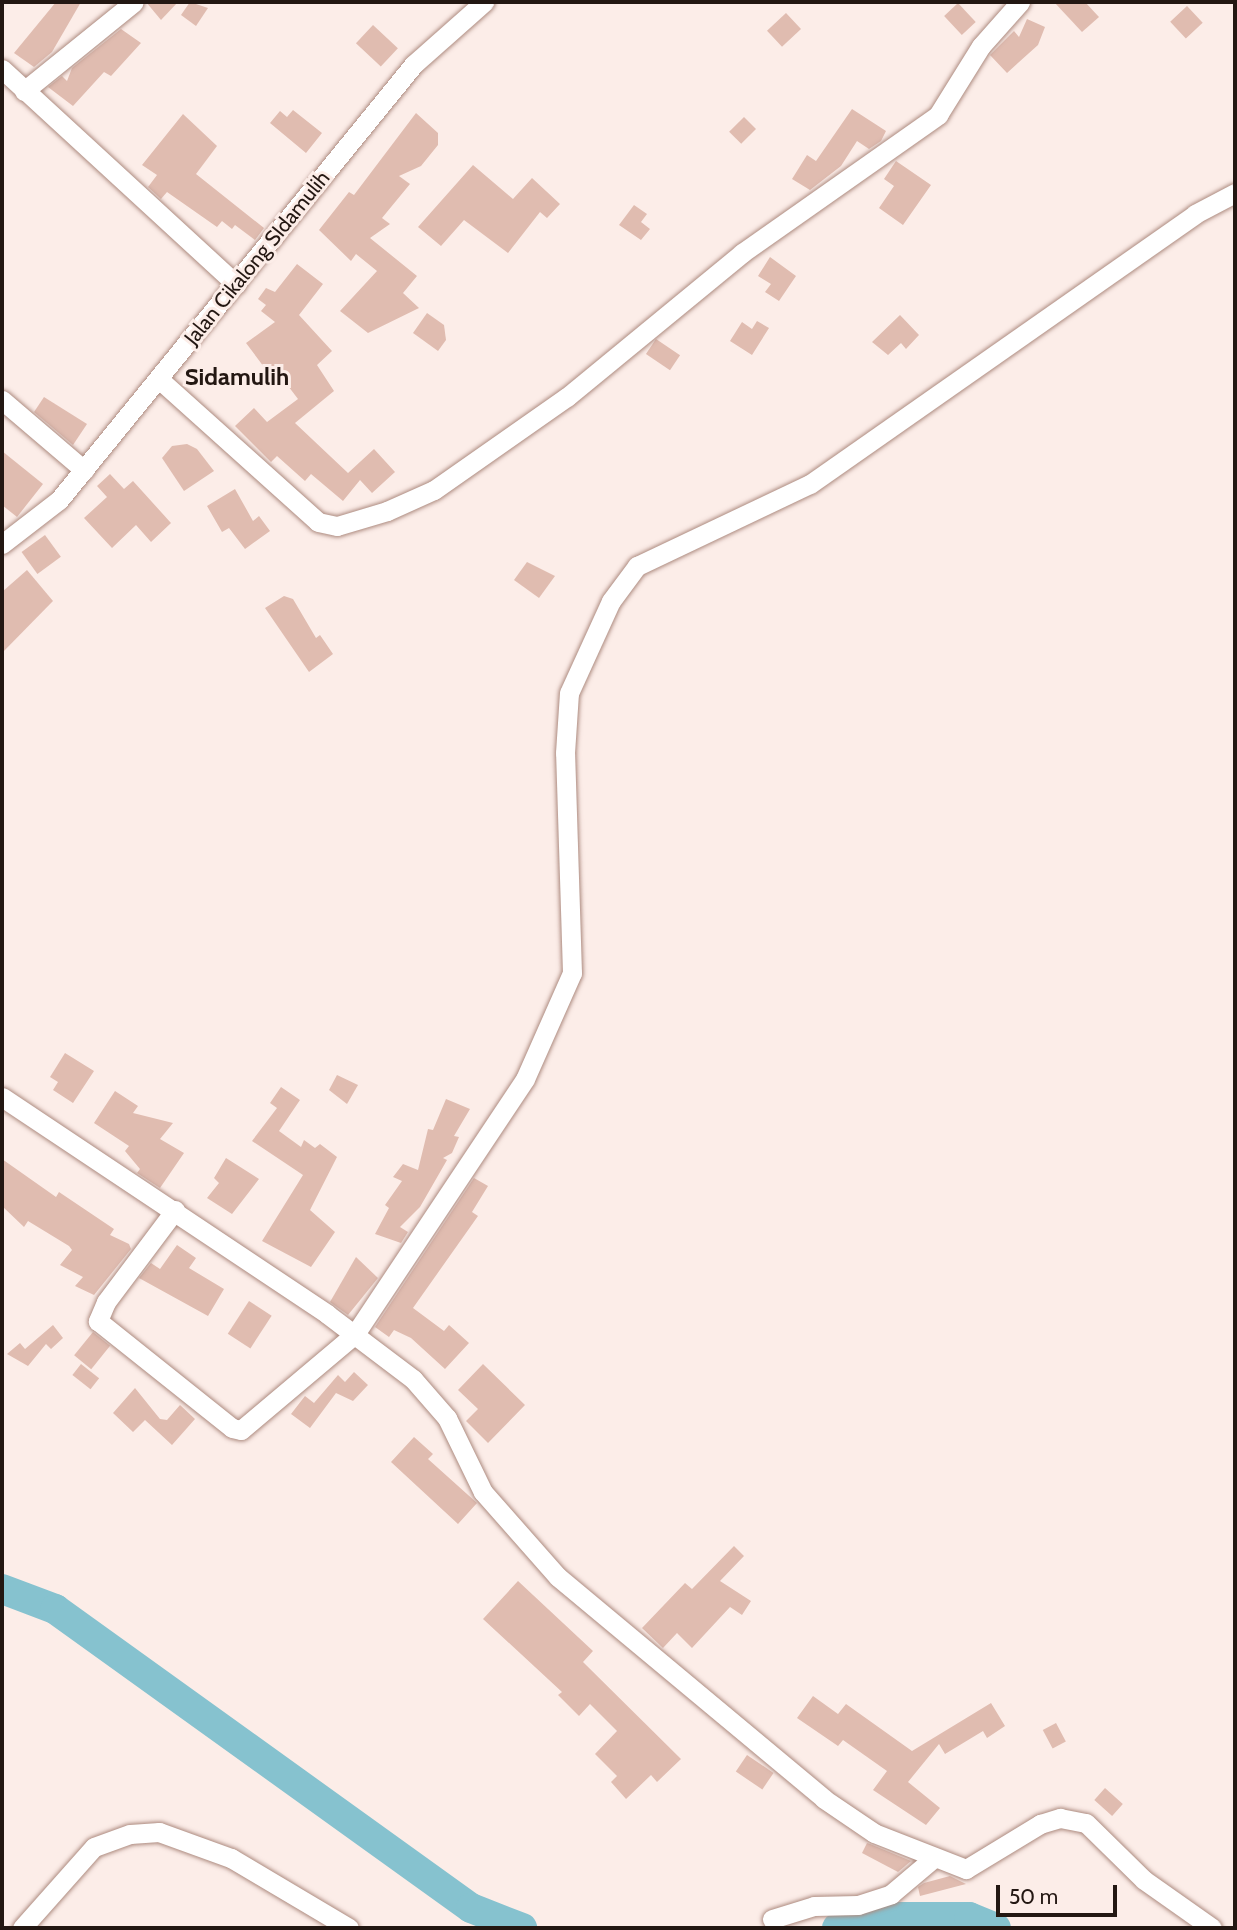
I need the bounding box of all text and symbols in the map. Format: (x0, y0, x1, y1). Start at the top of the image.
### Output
street label: Jalan Cikalong SIdamulih (179, 166, 335, 350)
district label: Sidamulih (185, 363, 289, 391)
scale bar (999, 1870, 1120, 1914)
text: 50 m (1009, 1884, 1058, 1909)

